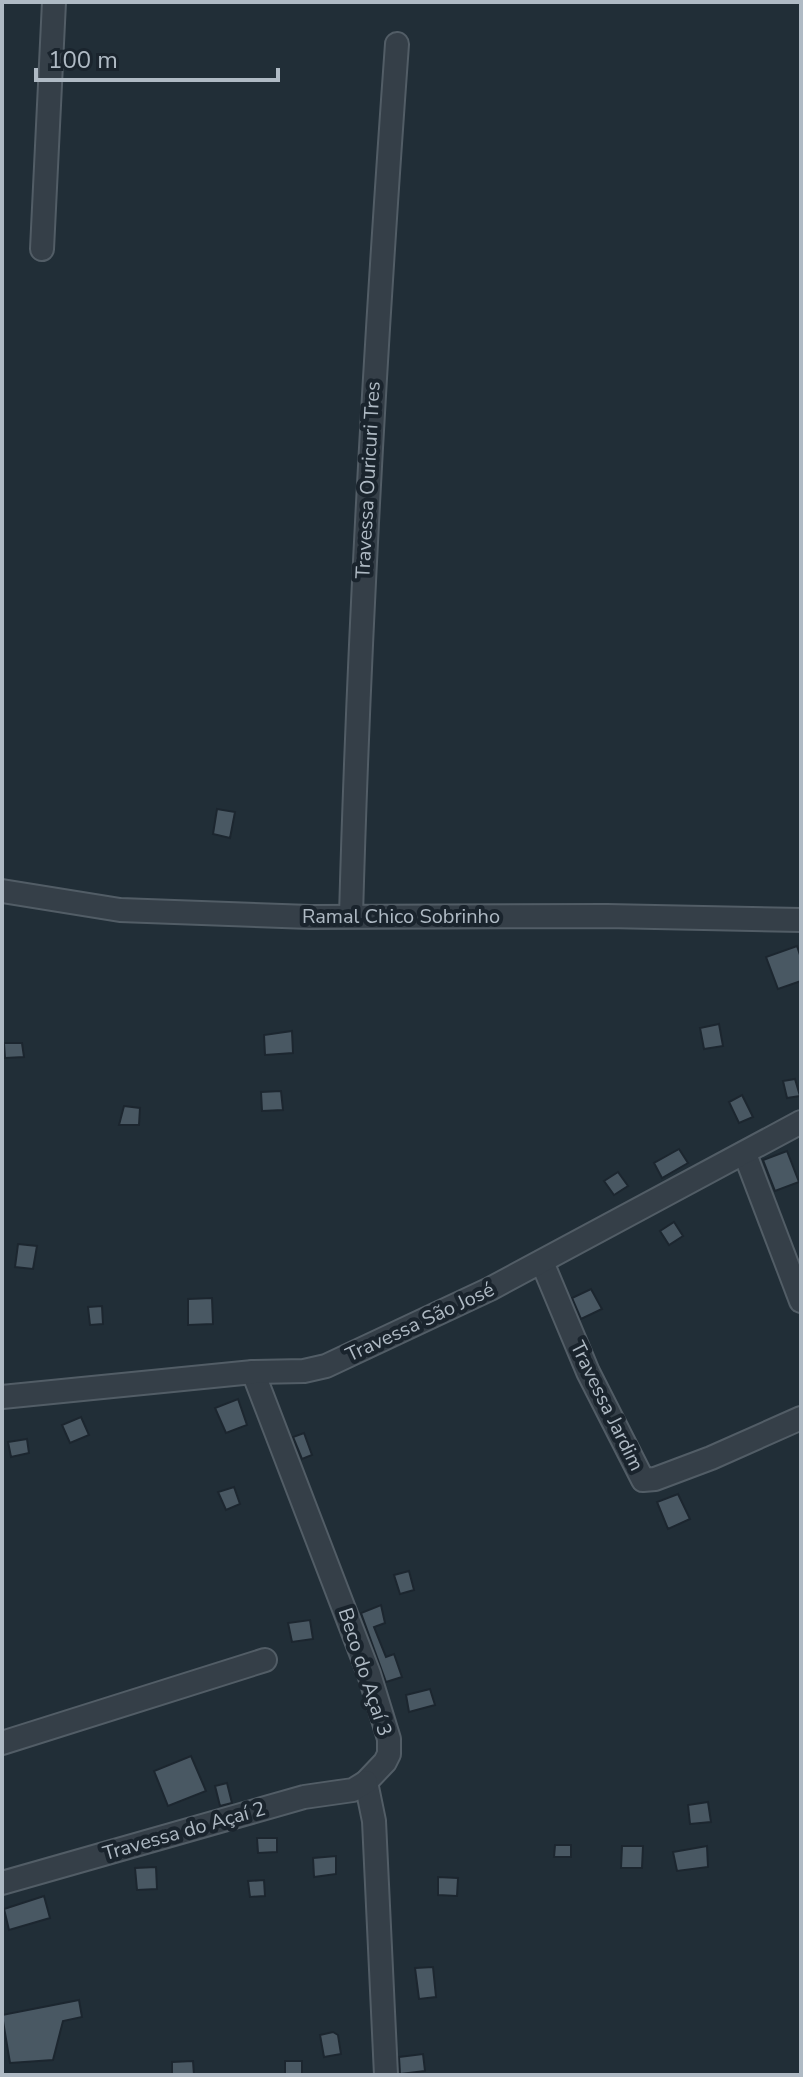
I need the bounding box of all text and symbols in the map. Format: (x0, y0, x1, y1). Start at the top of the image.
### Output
scale bar (36, 32, 278, 82)
text: 100 m (48, 44, 118, 76)
street label: Travessa Ouricuri Tres (349, 381, 387, 579)
street label: Ramal Chico Sobrinho (302, 903, 500, 930)
street label: Travessa São José (341, 1276, 499, 1368)
street label: Travessa Jardim (564, 1337, 650, 1475)
street label: Beco do Açaí 3 (332, 1604, 398, 1740)
street label: Travessa do Açaí 2 (100, 1795, 268, 1867)

